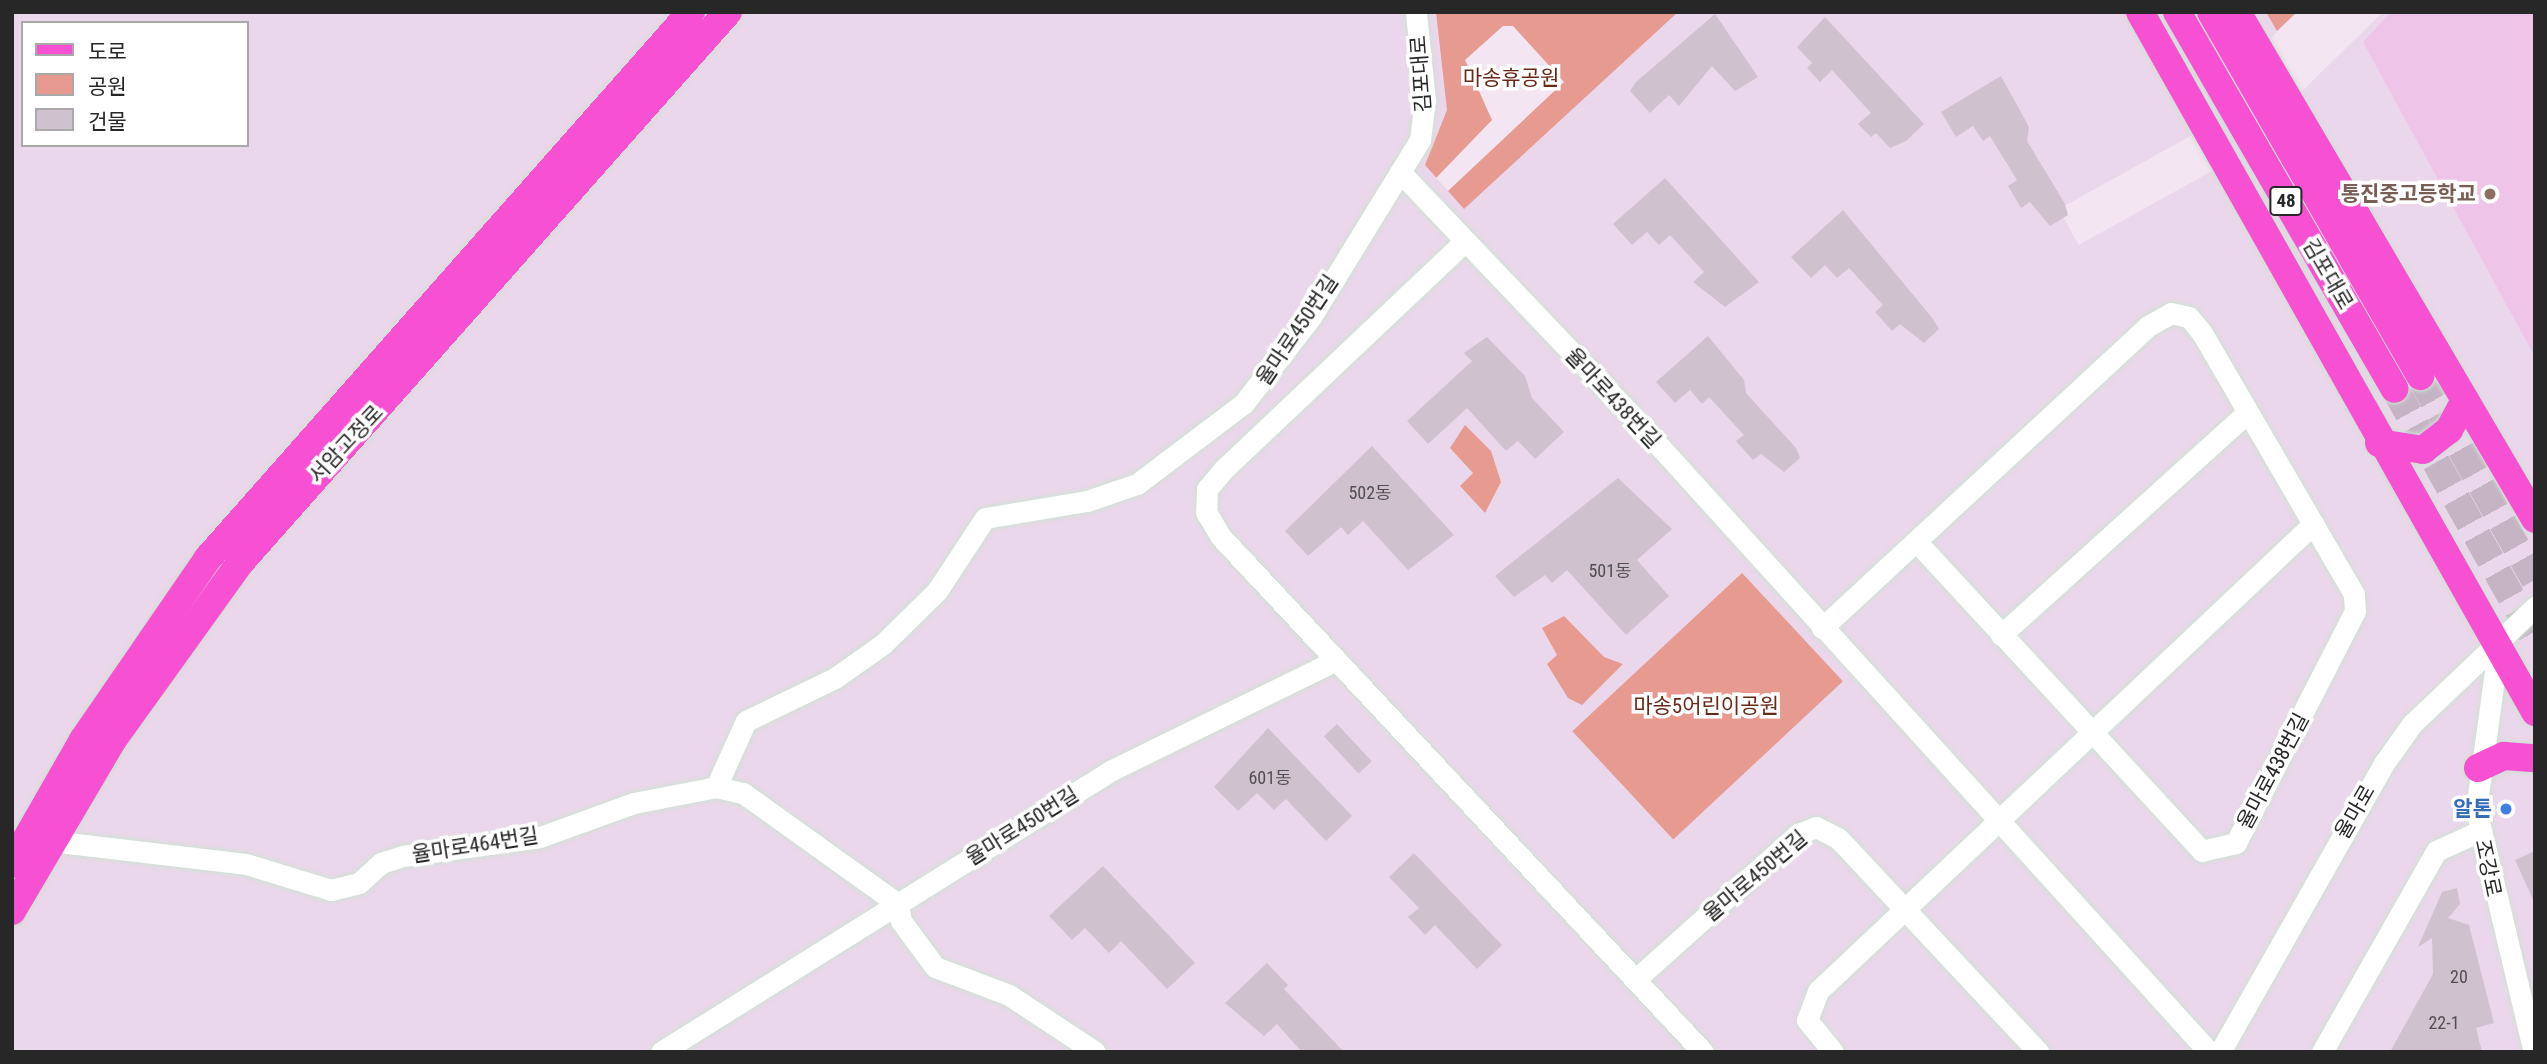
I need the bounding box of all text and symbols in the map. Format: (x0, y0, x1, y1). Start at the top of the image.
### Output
legend (21, 21, 248, 147)
street label: 김포대로 (1406, 35, 1436, 113)
text: 도로 (88, 40, 127, 64)
park label: 마송휴공원 (1463, 65, 1559, 91)
text: 공원 (88, 75, 127, 99)
text: 건물 (88, 110, 127, 134)
place label: 통진중고등학교 (2341, 181, 2476, 207)
road number: 48 (2268, 186, 2304, 216)
marker: 통진중고등학교 (2482, 186, 2498, 202)
street label: 김포대로 (2298, 234, 2358, 314)
street label: 율마로450번길 (1251, 270, 1343, 390)
street label: 율마로438번길 (1560, 343, 1666, 453)
street label: 서암고정로 (304, 400, 388, 488)
house number: 502동 (1348, 482, 1392, 504)
house number: 501동 (1588, 560, 1632, 582)
park label: 마송5어린이공원 (1633, 693, 1779, 719)
street label: 율마로438번길 (2232, 709, 2314, 833)
house number: 601동 (1248, 767, 1292, 789)
street label: 율마로450번길 (961, 781, 1083, 871)
street label: 율마로 (2330, 781, 2380, 843)
place label: 알톤 (2453, 796, 2492, 822)
marker: 알톤 (2498, 801, 2514, 817)
street label: 율마로464번길 (410, 823, 540, 867)
street label: 율마로450번길 (1698, 825, 1812, 927)
street label: 조강로 (2470, 837, 2506, 899)
house number: 20 (2450, 966, 2468, 988)
house number: 22-1 (2428, 1012, 2460, 1034)

